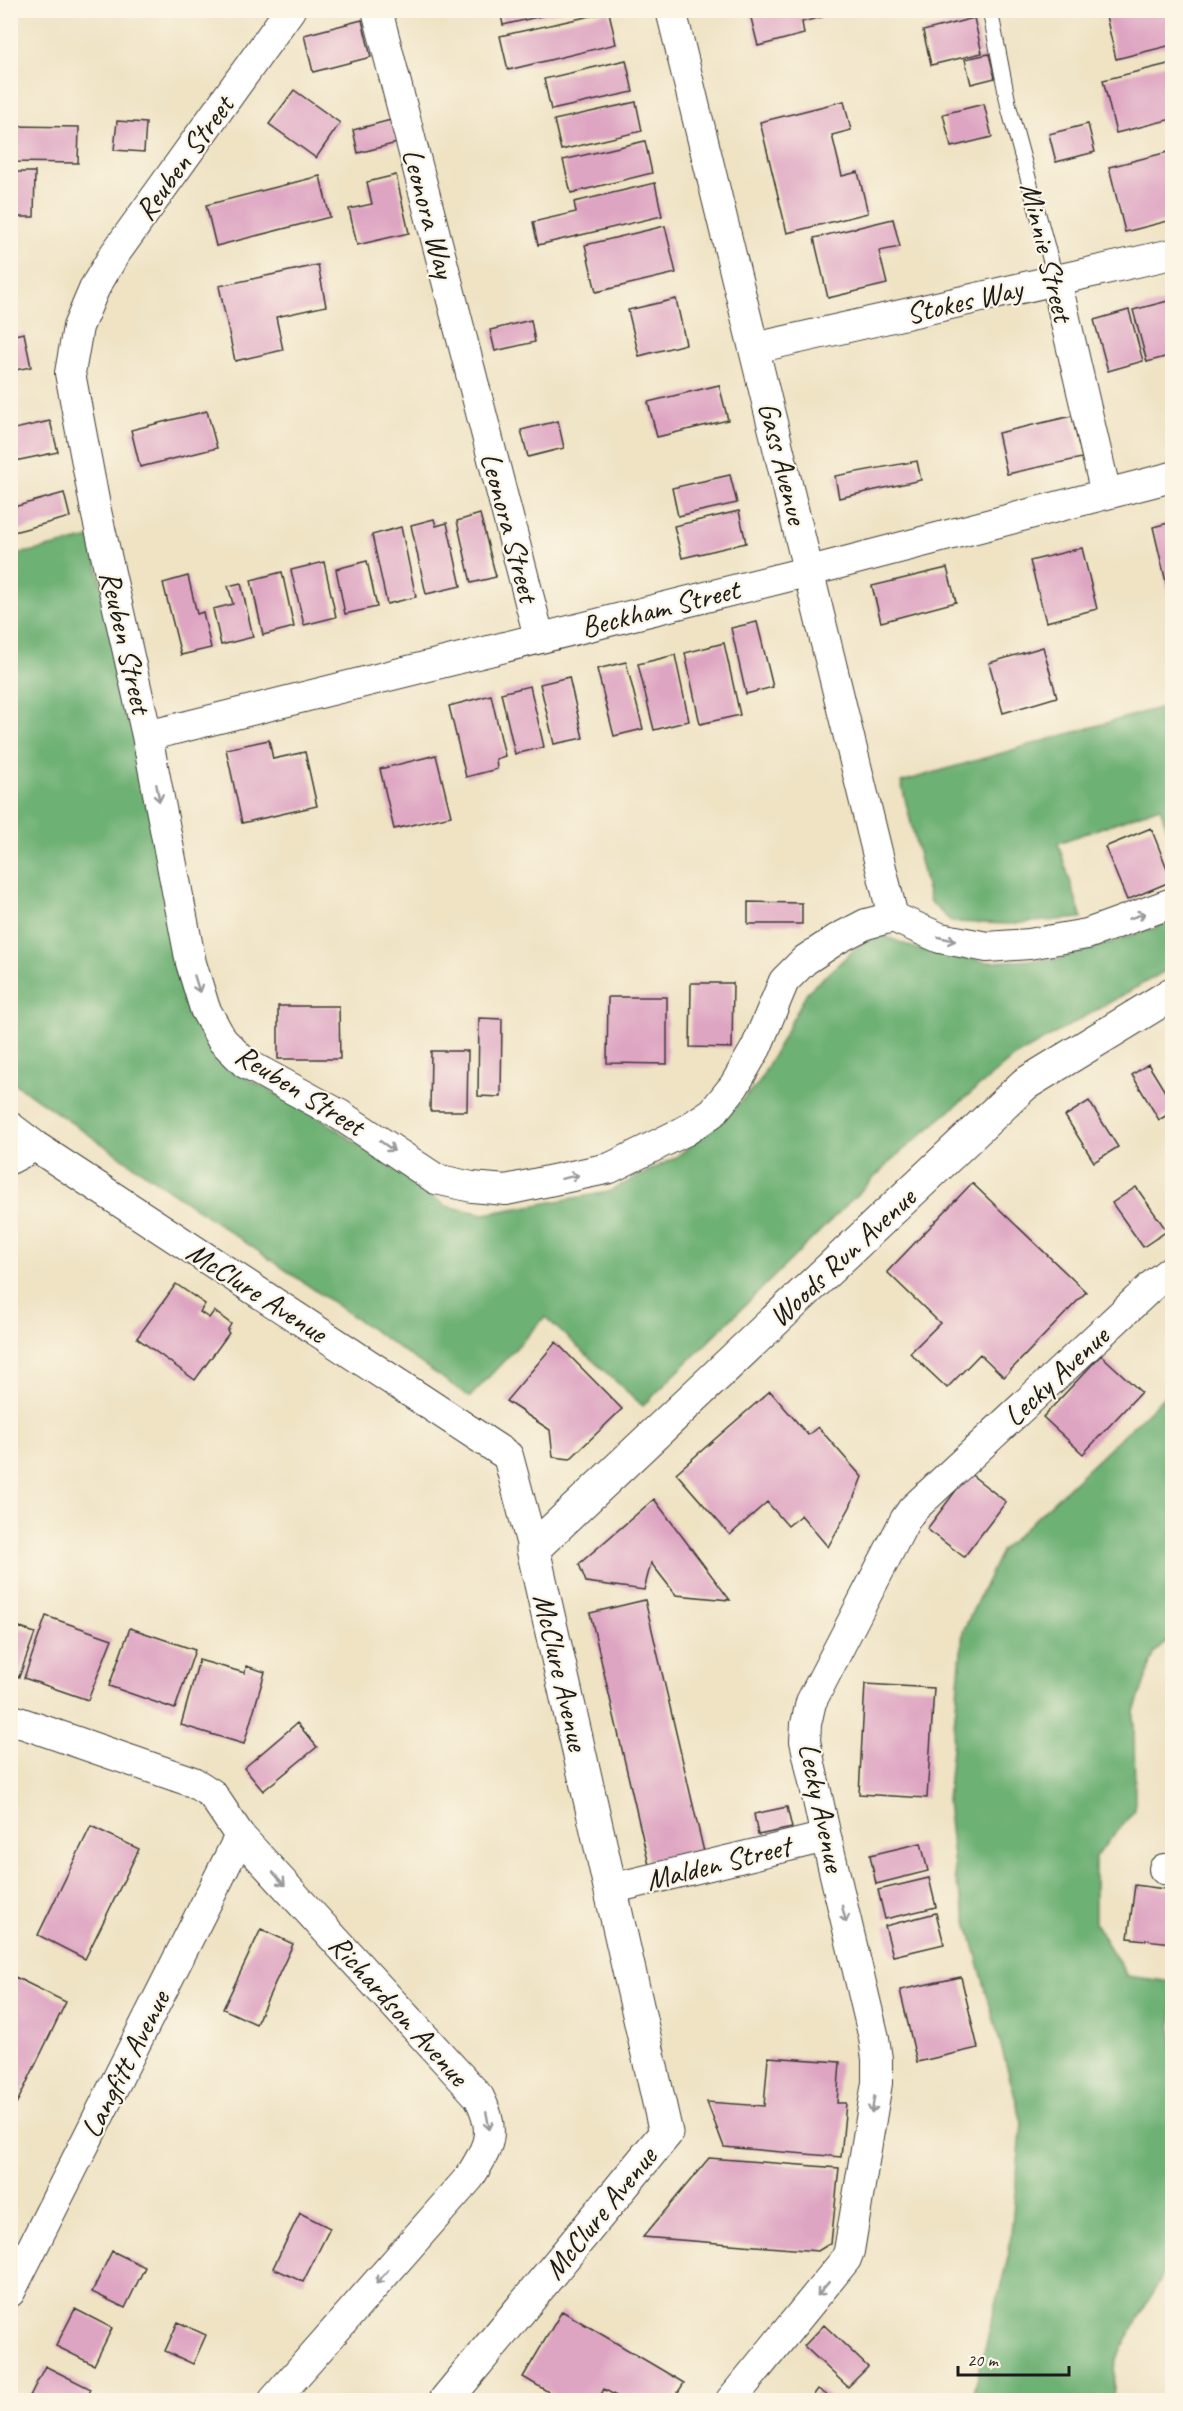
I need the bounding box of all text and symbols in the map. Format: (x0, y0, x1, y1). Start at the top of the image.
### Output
street label: Reuben Street (126, 86, 244, 228)
street label: Leonora Way (394, 144, 465, 284)
street label: Minnie Street (1011, 179, 1083, 328)
street label: Stokes Way (902, 269, 1028, 333)
street label: Gass Avenue (750, 398, 817, 530)
street label: Leonora Street (472, 448, 549, 609)
street label: Reuben Street (91, 567, 162, 720)
street label: Beckham Street (577, 569, 746, 646)
one-way arrow (153, 783, 164, 803)
one-way arrow (1127, 910, 1146, 921)
one-way arrow (937, 934, 956, 945)
one-way arrow (193, 974, 204, 993)
street label: Reuben Street (228, 1035, 374, 1146)
one-way arrow (378, 1140, 394, 1152)
one-way arrow (559, 1171, 579, 1182)
street label: Woods Run Avenue (760, 1178, 925, 1335)
street label: McClure Avenue (180, 1233, 336, 1353)
street label: Lecky Avenue (995, 1316, 1118, 1434)
street label: McClure Avenue (525, 1590, 598, 1756)
street label: Lecky Avenue (790, 1739, 855, 1877)
street label: Malden Street (642, 1826, 798, 1899)
one-way arrow (272, 1871, 286, 1886)
one-way arrow (839, 1904, 851, 1923)
street label: Richardson Avenue (321, 1926, 479, 2095)
street label: Langfitt Avenue (72, 1982, 179, 2144)
one-way arrow (867, 2094, 878, 2114)
one-way arrow (483, 2110, 494, 2130)
street label: McClure Avenue (535, 2137, 666, 2287)
one-way arrow (375, 2269, 389, 2284)
one-way arrow (817, 2281, 830, 2297)
scale bar (958, 2339, 1069, 2377)
text: 20 m (967, 2349, 1000, 2371)

